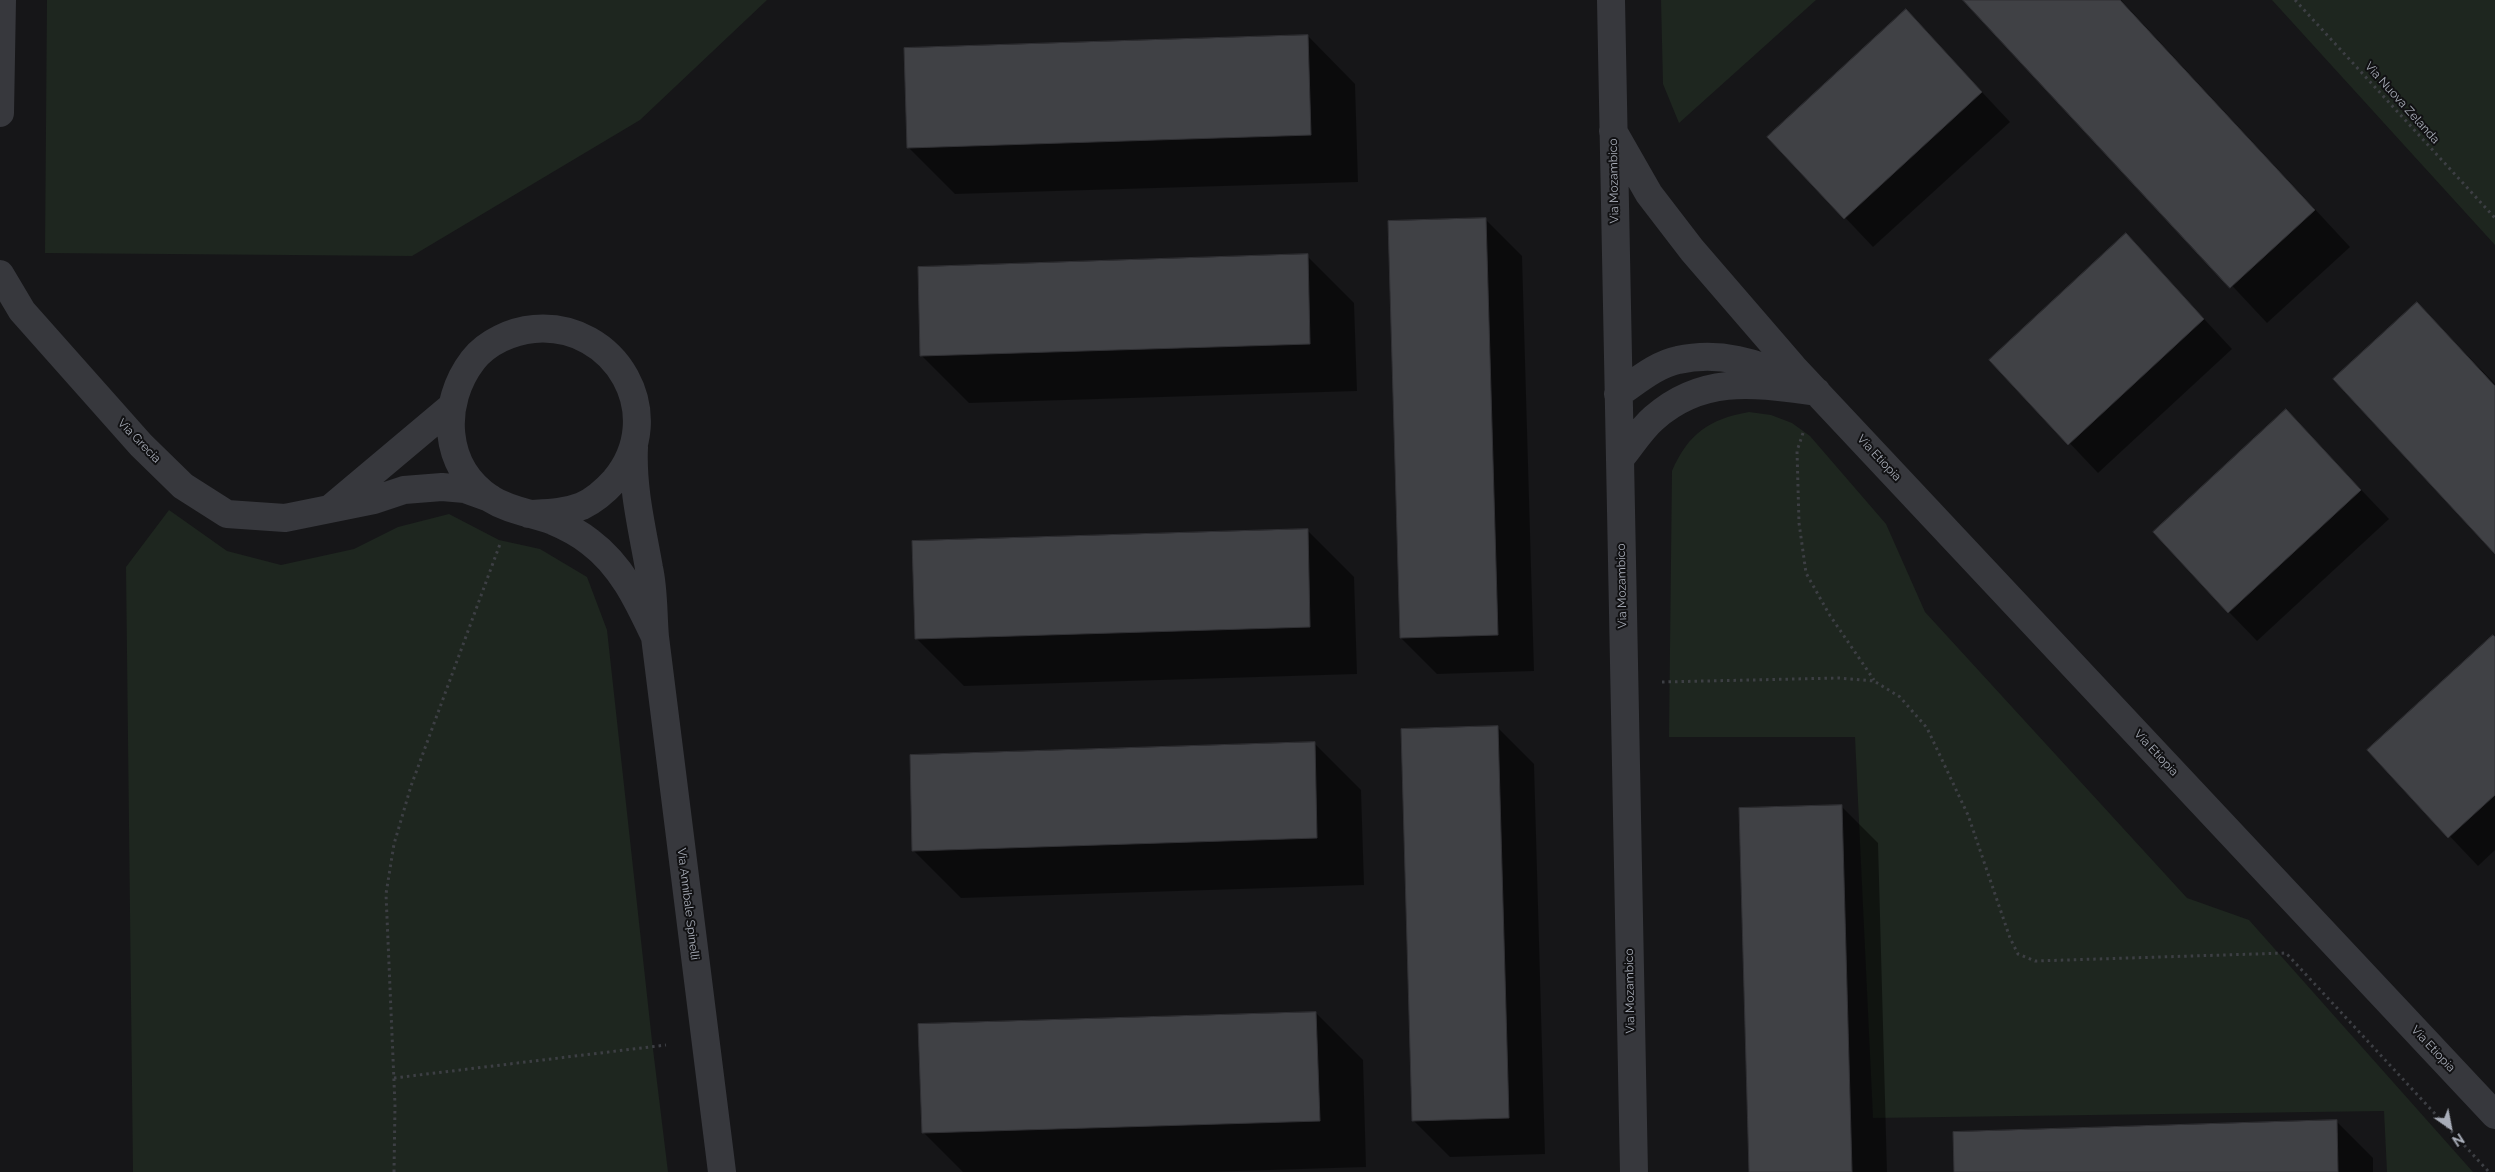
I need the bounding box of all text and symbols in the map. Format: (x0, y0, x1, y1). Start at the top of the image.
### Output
street label: Via Nuova Zelanda (2362, 59, 2442, 147)
street label: Via Mozambico (1606, 138, 1622, 224)
street label: Via Grecia (114, 416, 164, 466)
street label: Via Etiopia (1854, 432, 1904, 484)
street label: Via Mozambico (1614, 543, 1630, 629)
street label: Via Etiopia (2131, 727, 2181, 779)
street label: Via Annibale Spinelli (674, 847, 702, 961)
street label: Via Mozambico (1622, 948, 1638, 1034)
street label: Via Etiopia (2408, 1023, 2458, 1075)
north arrow (2425, 1102, 2475, 1152)
text: N (2449, 1130, 2467, 1149)

